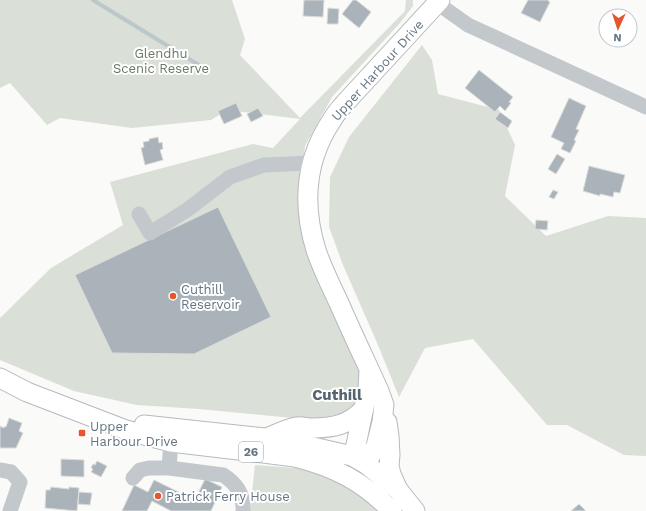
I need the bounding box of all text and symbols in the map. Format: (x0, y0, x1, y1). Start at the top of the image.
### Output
north arrow (598, 8, 638, 48)
street label: Upper Harbour Drive (328, 17, 427, 124)
text: N (613, 31, 622, 44)
park label: Glendhu Scenic Reserve (113, 46, 209, 76)
place label: Cuthill Reservoir (181, 282, 240, 312)
marker: Cuthill Reservoir (168, 291, 178, 301)
district label: Cuthill (312, 386, 362, 404)
place label: Upper Harbour Drive (90, 419, 178, 449)
marker: Upper Harbour Drive (77, 428, 87, 438)
road number: 26 (239, 442, 263, 462)
place label: Patrick Ferry House (166, 489, 290, 504)
marker: Patrick Ferry House (153, 491, 163, 501)

